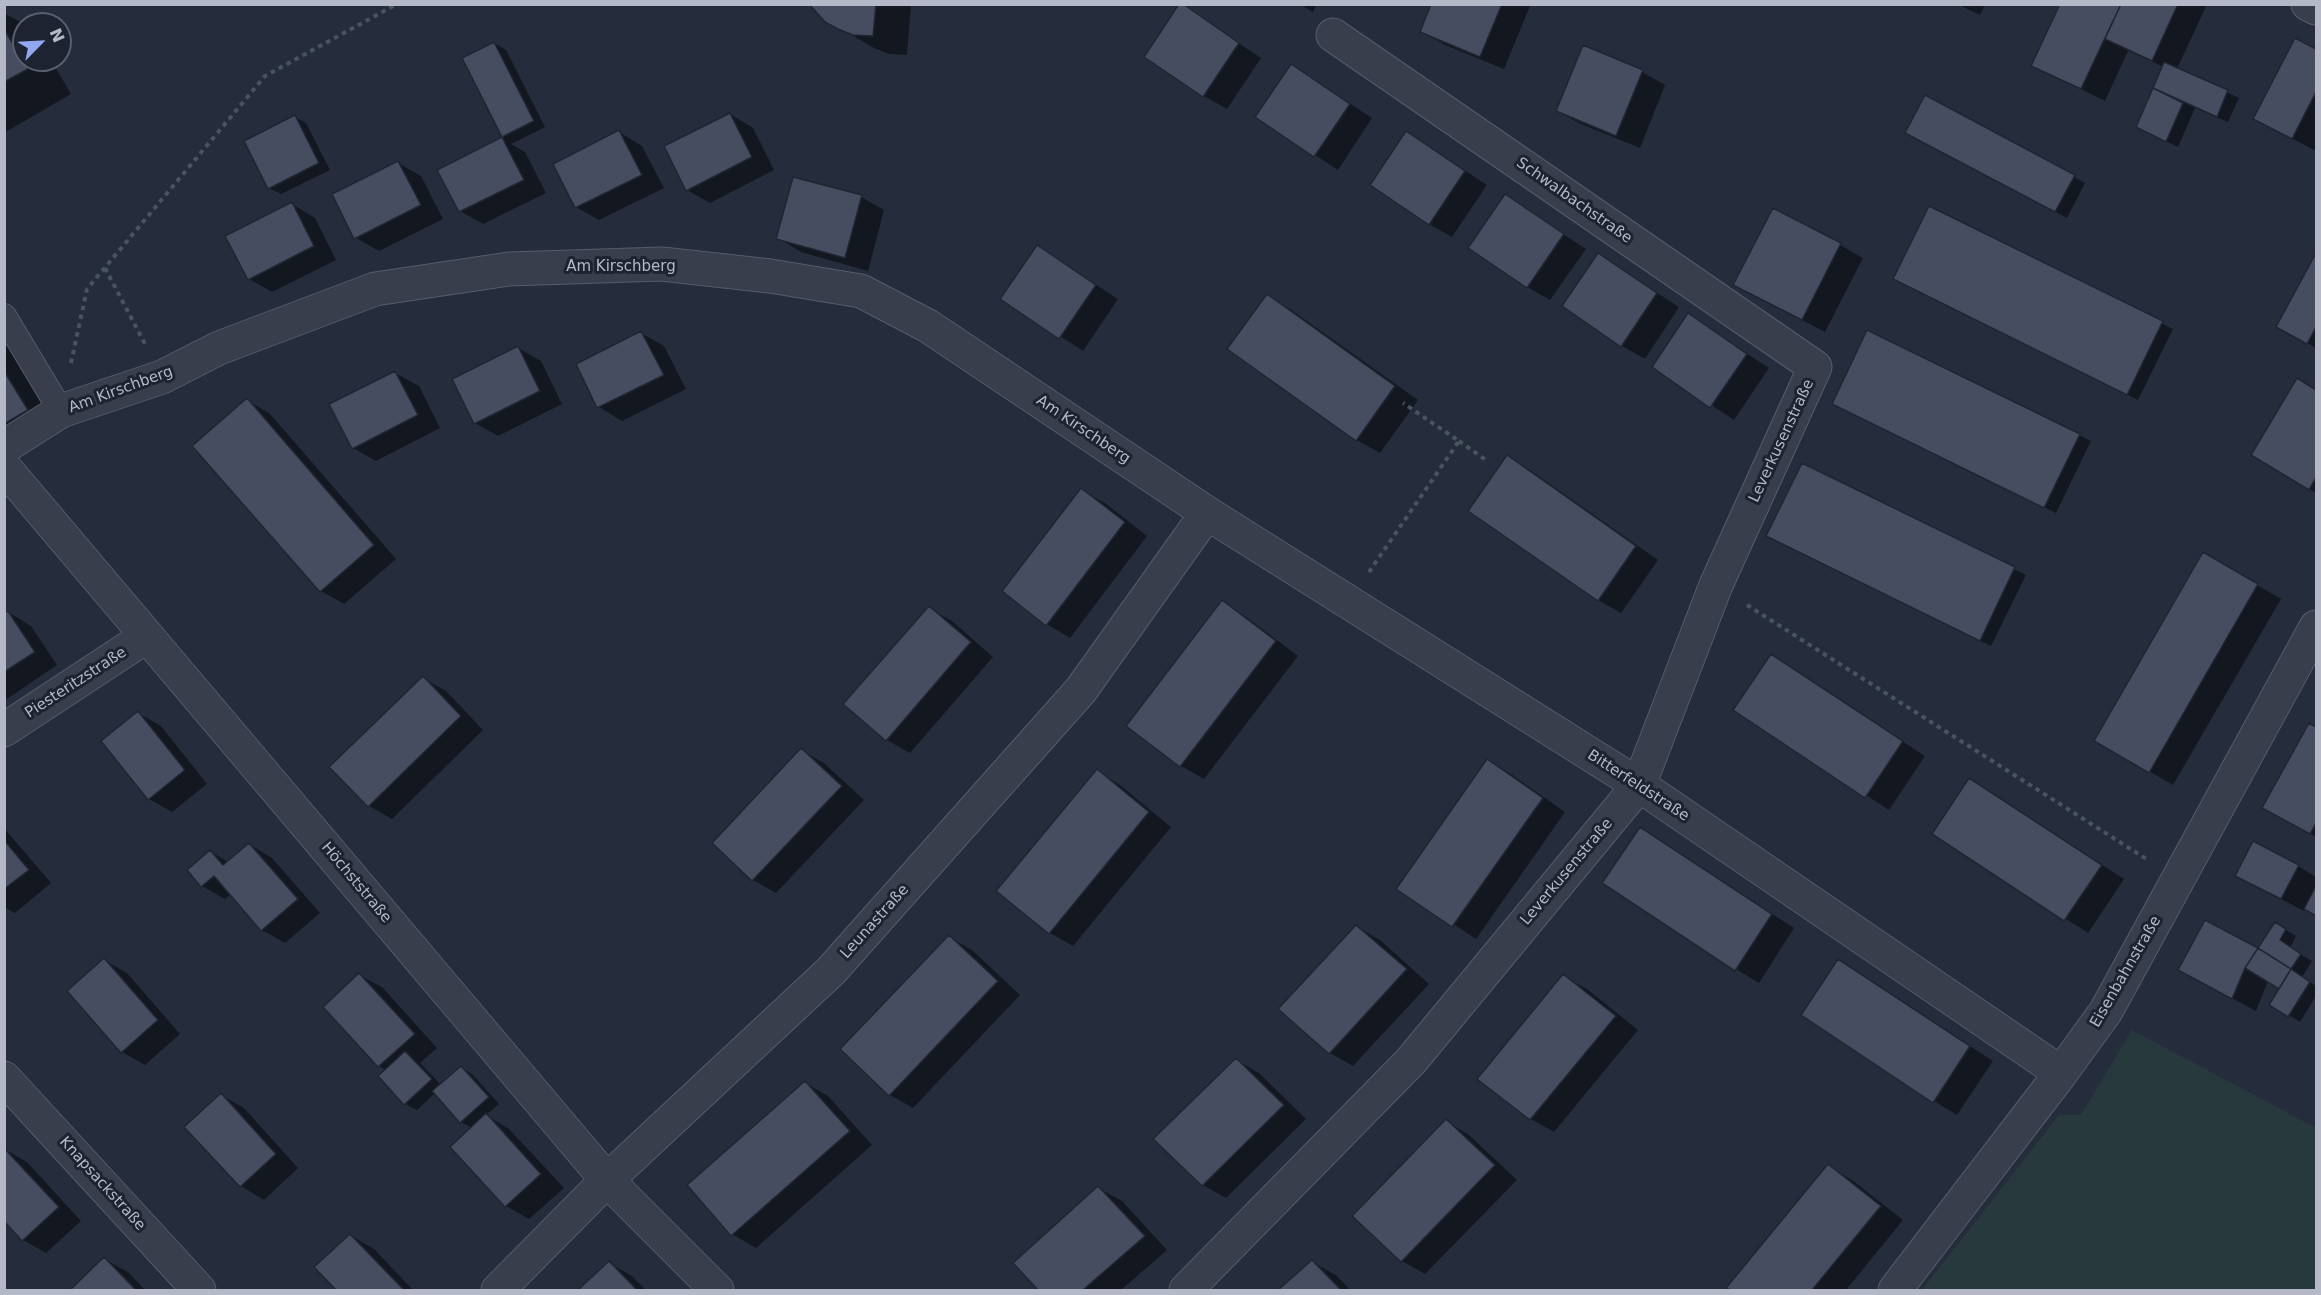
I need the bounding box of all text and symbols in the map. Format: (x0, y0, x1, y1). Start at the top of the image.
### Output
north arrow (12, 12, 72, 72)
text: N (46, 25, 68, 45)
street label: Schwalbachstraße (1513, 154, 1635, 248)
street label: Am Kirschberg (566, 258, 676, 276)
street label: Am Kirschberg (66, 363, 176, 417)
street label: Leverkusenstraße (1746, 377, 1818, 505)
street label: Am Kirschberg (1033, 392, 1133, 468)
street label: Piesteritzstraße (22, 644, 130, 722)
street label: Bitterfeldstraße (1584, 746, 1692, 826)
street label: Leverkusenstraße (1517, 815, 1617, 929)
street label: Höchststraße (317, 839, 395, 927)
street label: Leunastraße (837, 881, 913, 963)
street label: Eisenbahnstraße (2087, 913, 2165, 1031)
street label: Knapsackstraße (55, 1133, 149, 1235)

